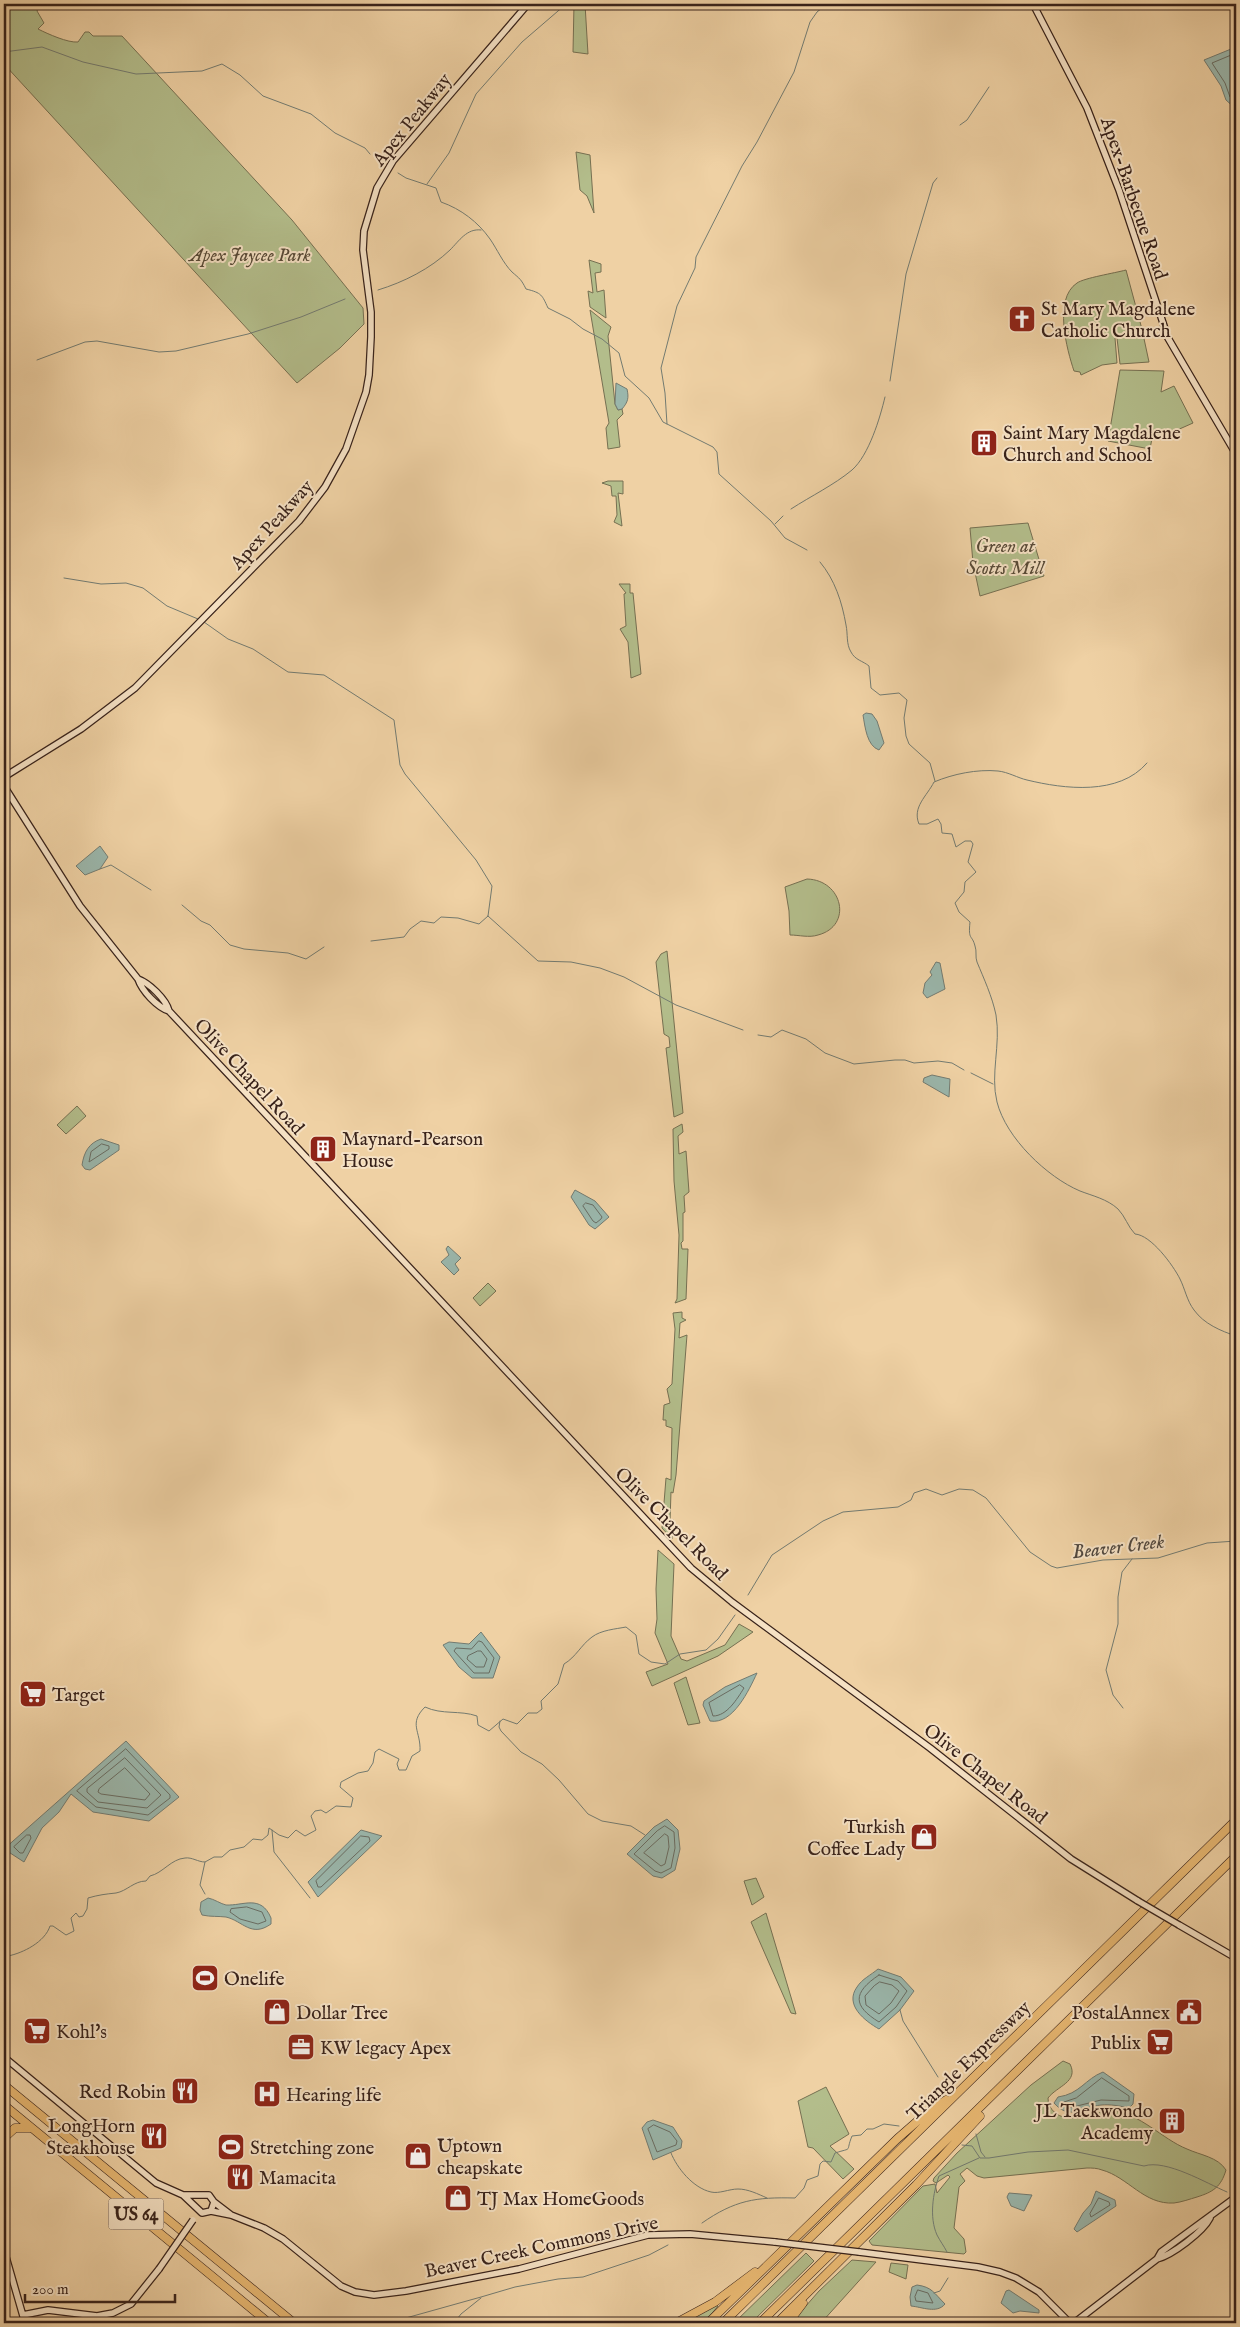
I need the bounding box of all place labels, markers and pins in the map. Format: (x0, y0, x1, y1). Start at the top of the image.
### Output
place label: St Mary Magdalene Catholic Church (1041, 298, 1196, 344)
church icon: St Mary Magdalene Catholic Church (1007, 304, 1037, 334)
place label: Saint Mary Magdalene Church and School (1003, 422, 1181, 468)
building icon: Saint Mary Magdalene Church and School (969, 428, 999, 458)
place label: Maynard-Pearson House (342, 1128, 483, 1174)
building icon: Maynard-Pearson House (308, 1134, 338, 1164)
supermarket icon: Target (18, 1679, 48, 1709)
place label: Target (52, 1684, 106, 1708)
place label: Turkish Coffee Lady (807, 1816, 906, 1862)
shop icon: Turkish Coffee Lady (909, 1822, 939, 1852)
sports icon: Onelife (190, 1963, 220, 1993)
place label: Onelife (224, 1968, 285, 1992)
shop icon: Dollar Tree (262, 1997, 292, 2027)
public building icon: PostalAnnex (1174, 1997, 1204, 2027)
place label: Dollar Tree (296, 2002, 388, 2026)
place label: PostalAnnex (1071, 2002, 1170, 2026)
supermarket icon: Kohl's (22, 2016, 52, 2046)
place label: Kohl's (56, 2021, 107, 2045)
supermarket icon: Publix (1145, 2027, 1175, 2057)
office icon: KW legacy Apex (286, 2032, 316, 2062)
place label: Publix (1091, 2032, 1141, 2056)
place label: KW legacy Apex (320, 2037, 451, 2061)
restaurant icon: Red Robin (170, 2076, 200, 2106)
hospital icon: Hearing life (252, 2079, 282, 2109)
place label: Red Robin (79, 2081, 166, 2105)
place label: Hearing life (286, 2084, 382, 2108)
place label: JL Taekwondo Academy (1033, 2100, 1154, 2146)
building icon: JL Taekwondo Academy (1157, 2106, 1187, 2136)
place label: LongHorn Steakhouse (46, 2115, 135, 2161)
restaurant icon: LongHorn Steakhouse (139, 2121, 169, 2151)
sports icon: Stretching zone (216, 2132, 246, 2162)
place label: Uptown cheapskate (437, 2135, 523, 2181)
place label: Stretching zone (250, 2137, 375, 2161)
shop icon: Uptown cheapskate (403, 2141, 433, 2171)
restaurant icon: Mamacita (225, 2162, 255, 2192)
place label: Mamacita (259, 2167, 337, 2191)
shop icon: TJ Max HomeGoods (443, 2183, 473, 2213)
place label: TJ Max HomeGoods (477, 2188, 644, 2212)

